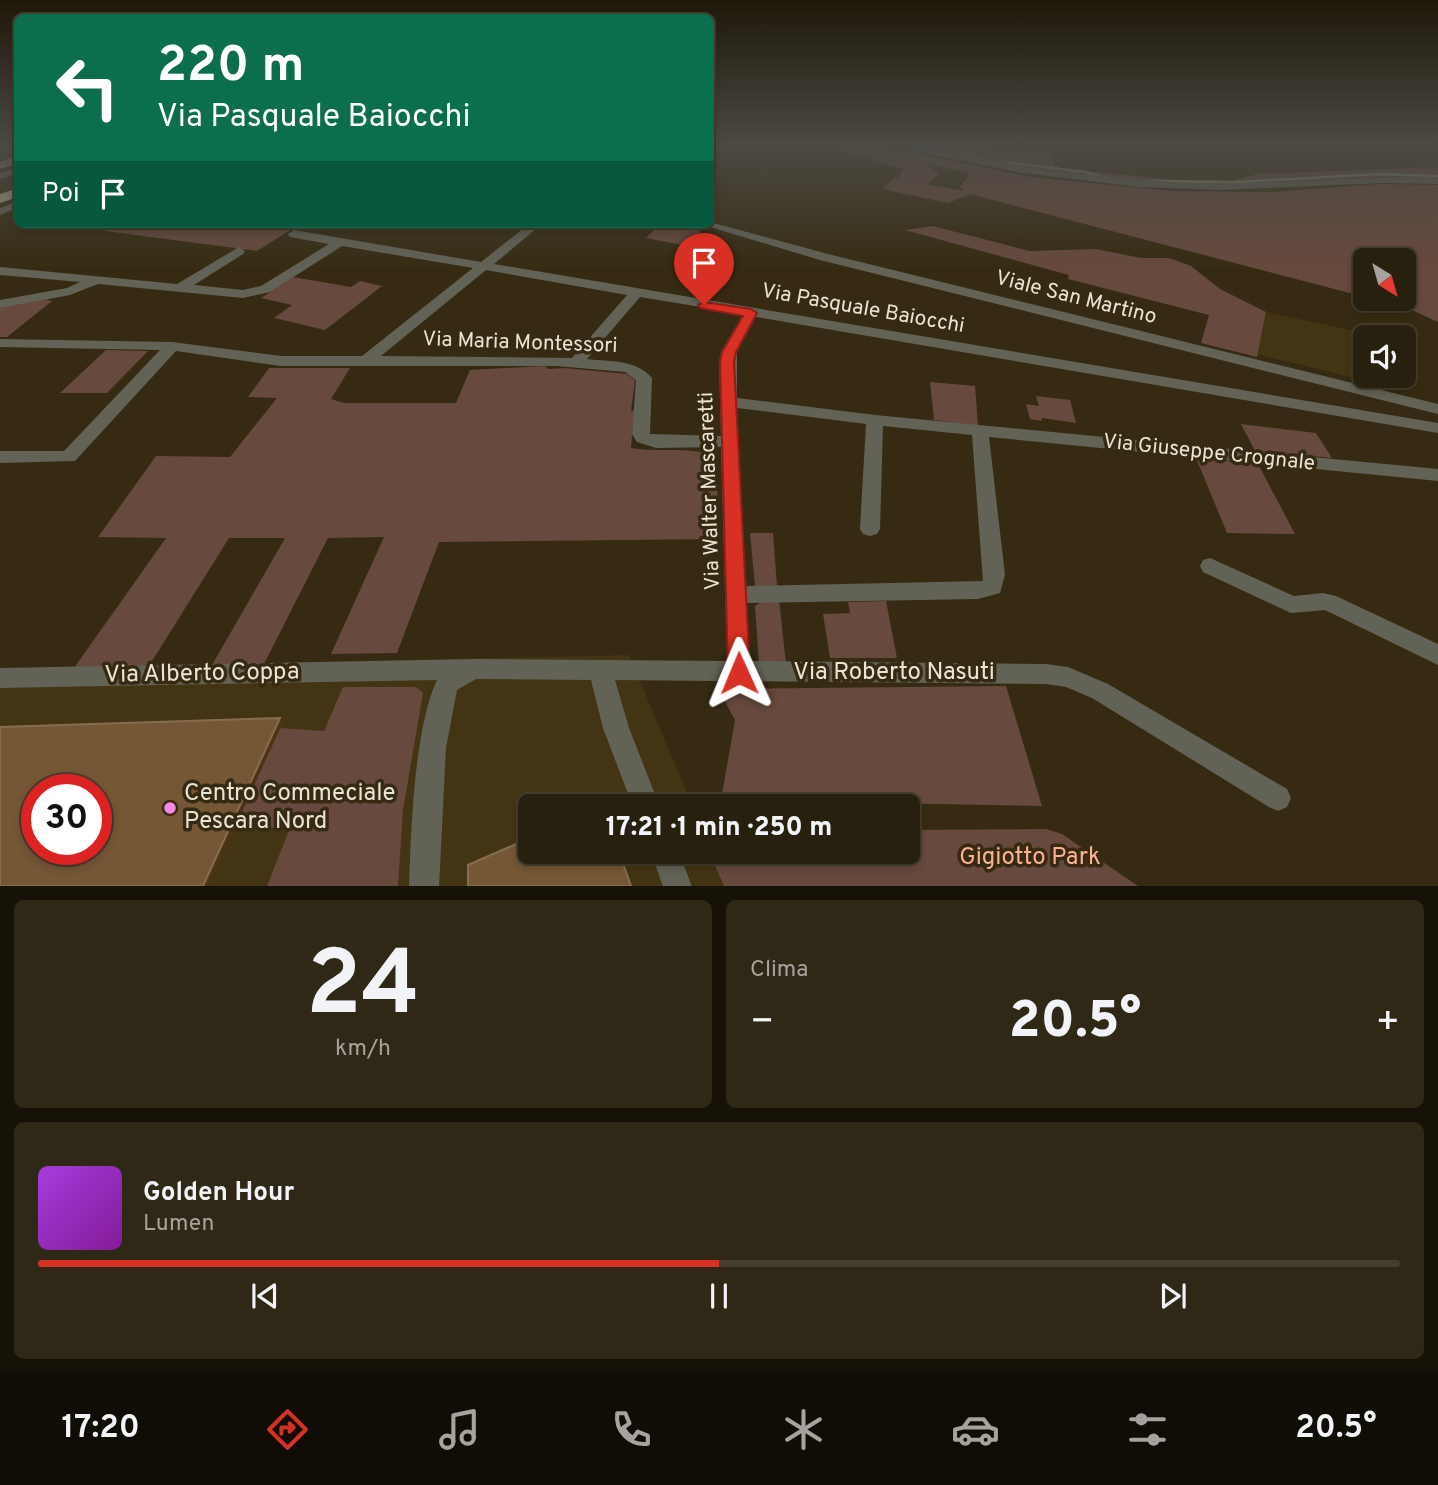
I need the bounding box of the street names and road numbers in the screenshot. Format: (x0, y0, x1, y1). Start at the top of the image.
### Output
street label: Viale San Martino (993, 265, 1159, 331)
street label: Via Pasquale Baiocchi (759, 278, 967, 340)
street label: Via Maria Montessori (422, 326, 618, 360)
street label: Via Walter Mascaretti (693, 391, 727, 591)
street label: Via Giuseppe Crognale (1102, 428, 1316, 478)
street label: Via Alberto Coppa (104, 657, 300, 691)
street label: Via Roberto Nasuti (793, 658, 995, 688)

